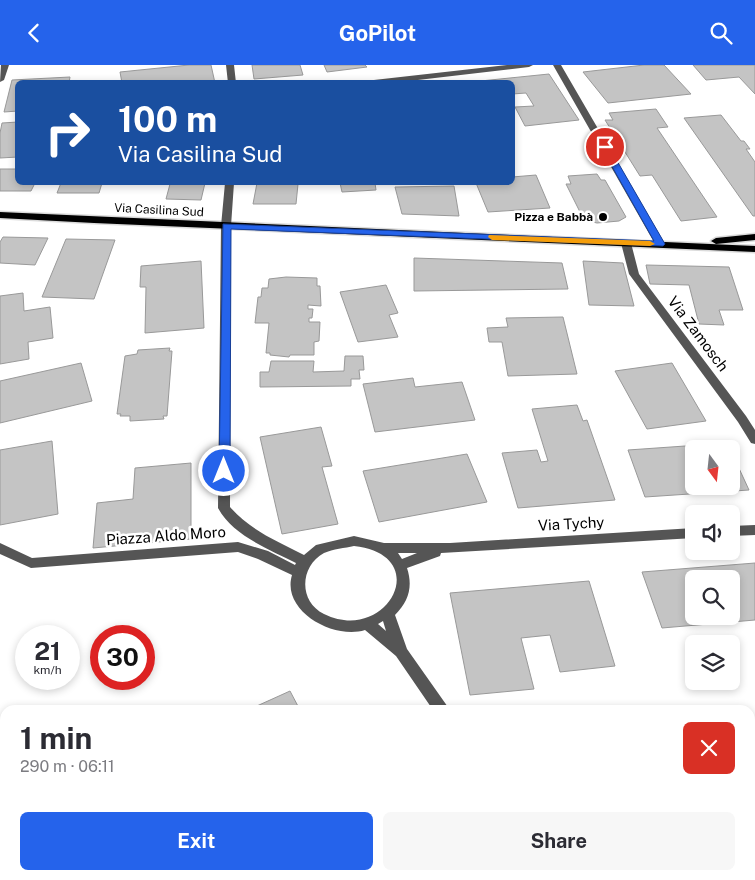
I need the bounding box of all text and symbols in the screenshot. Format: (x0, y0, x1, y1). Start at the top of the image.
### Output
icon: back (20, 19, 48, 47)
icon: search (707, 19, 735, 47)
text: GoPilot (339, 20, 416, 46)
text: 100 m (118, 99, 217, 140)
icon: right (35, 100, 100, 165)
pin (584, 126, 626, 168)
icon: arrive (591, 133, 619, 161)
text: Via Casilina Sud (118, 141, 282, 167)
street label: Via Casilina Sud (114, 201, 204, 219)
place label: Pizza e Babbà (514, 210, 593, 224)
marker: Pizza e Babbà (597, 211, 609, 223)
street label: Via Zamosch (665, 293, 732, 375)
north arrow (685, 440, 740, 495)
map controls (685, 440, 740, 690)
position arrow (197, 444, 249, 496)
button: sound (685, 505, 740, 560)
street label: Via Tychy (537, 513, 605, 534)
street label: Piazza Aldo Moro (106, 523, 226, 548)
button: search (685, 570, 740, 625)
speed limit sign: 30 (90, 625, 155, 690)
button: layers (685, 635, 740, 690)
text: 21 (34, 636, 61, 666)
text: km/h (33, 663, 62, 677)
text: 1 min (20, 720, 92, 756)
button: close (683, 722, 735, 774)
text: 290 m · 06:11 (20, 757, 115, 776)
button: Exit (20, 812, 373, 870)
button: Share (383, 812, 735, 870)

